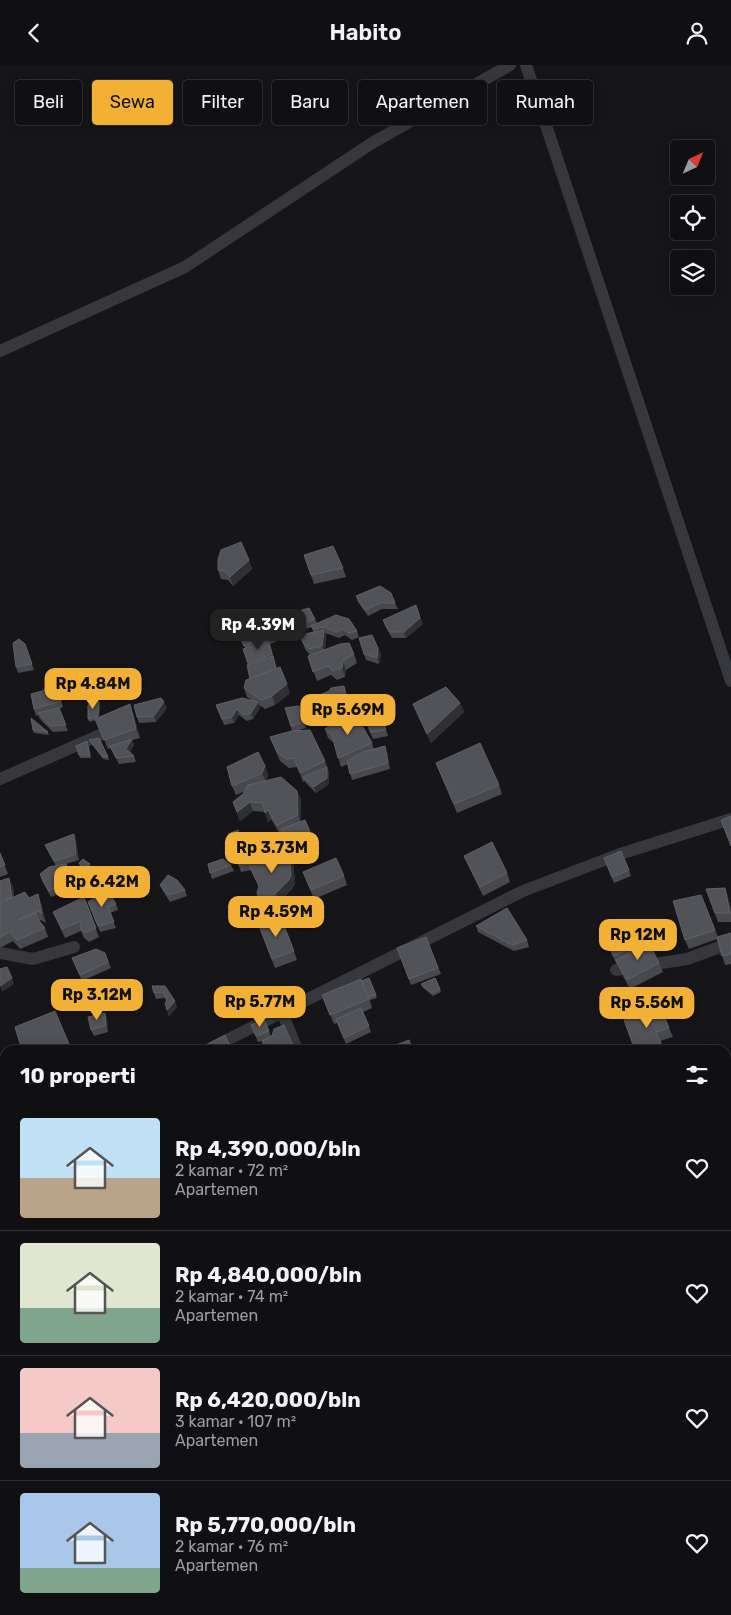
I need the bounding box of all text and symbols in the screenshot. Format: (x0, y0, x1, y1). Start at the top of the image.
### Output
icon: back (20, 19, 48, 47)
text: Habito (330, 19, 401, 46)
icon: person (683, 19, 711, 47)
chip: Beli (15, 80, 82, 125)
chip: Sewa (92, 80, 173, 125)
chip: Filter (183, 80, 262, 125)
chip: Baru (272, 80, 348, 125)
chip: Apartemen (358, 80, 487, 125)
chip: Rumah (497, 80, 593, 125)
north arrow (670, 140, 715, 185)
map controls (670, 140, 715, 295)
button: locate (670, 195, 715, 240)
button: layers (670, 250, 715, 295)
pin: Rp 4.39M (206, 609, 310, 651)
text: Rp 4.39M (221, 615, 295, 634)
pin: Rp 4.84M (41, 667, 145, 710)
text: Rp 4.84M (56, 674, 130, 693)
pin: Rp 5.69M (296, 693, 400, 736)
text: Rp 5.69M (311, 700, 385, 719)
pin: Rp 3.73M (220, 831, 324, 874)
text: Rp 3.73M (236, 838, 308, 857)
pin: Rp 6.42M (50, 865, 154, 908)
text: Rp 6.42M (65, 872, 139, 891)
pin: Rp 4.59M (224, 895, 328, 938)
text: Rp 4.59M (239, 902, 313, 921)
pin: Rp 12M (597, 919, 679, 961)
text: Rp 12M (610, 925, 666, 944)
pin: Rp 3.12M (45, 979, 149, 1021)
text: Rp 3.12M (62, 985, 132, 1004)
pin: Rp 5.77M (208, 985, 312, 1028)
pin: Rp 5.56M (595, 987, 699, 1029)
text: Rp 5.77M (225, 992, 295, 1011)
text: Rp 5.56M (610, 993, 684, 1012)
icon: filters (683, 1061, 711, 1089)
text: 10 properti (20, 1063, 136, 1088)
text: Rp 4,390,000/bln (175, 1136, 361, 1161)
icon: home (60, 1138, 120, 1198)
icon: heart (683, 1154, 711, 1182)
text: 2 kamar · 72 m² (175, 1161, 288, 1180)
text: Apartemen (175, 1180, 258, 1199)
text: Rp 4,840,000/bln (175, 1262, 362, 1287)
icon: home (60, 1263, 120, 1323)
icon: heart (683, 1279, 711, 1307)
text: 2 kamar · 74 m² (175, 1287, 288, 1306)
text: Apartemen (175, 1306, 258, 1325)
text: Rp 6,420,000/bln (175, 1387, 361, 1412)
icon: home (60, 1388, 120, 1448)
icon: heart (683, 1404, 711, 1432)
text: 3 kamar · 107 m² (175, 1412, 296, 1431)
text: Apartemen (175, 1431, 258, 1450)
text: Rp 5,770,000/bln (175, 1512, 356, 1537)
icon: home (60, 1513, 120, 1573)
icon: heart (683, 1529, 711, 1557)
text: 2 kamar · 76 m² (175, 1537, 288, 1556)
text: Apartemen (175, 1556, 258, 1575)

